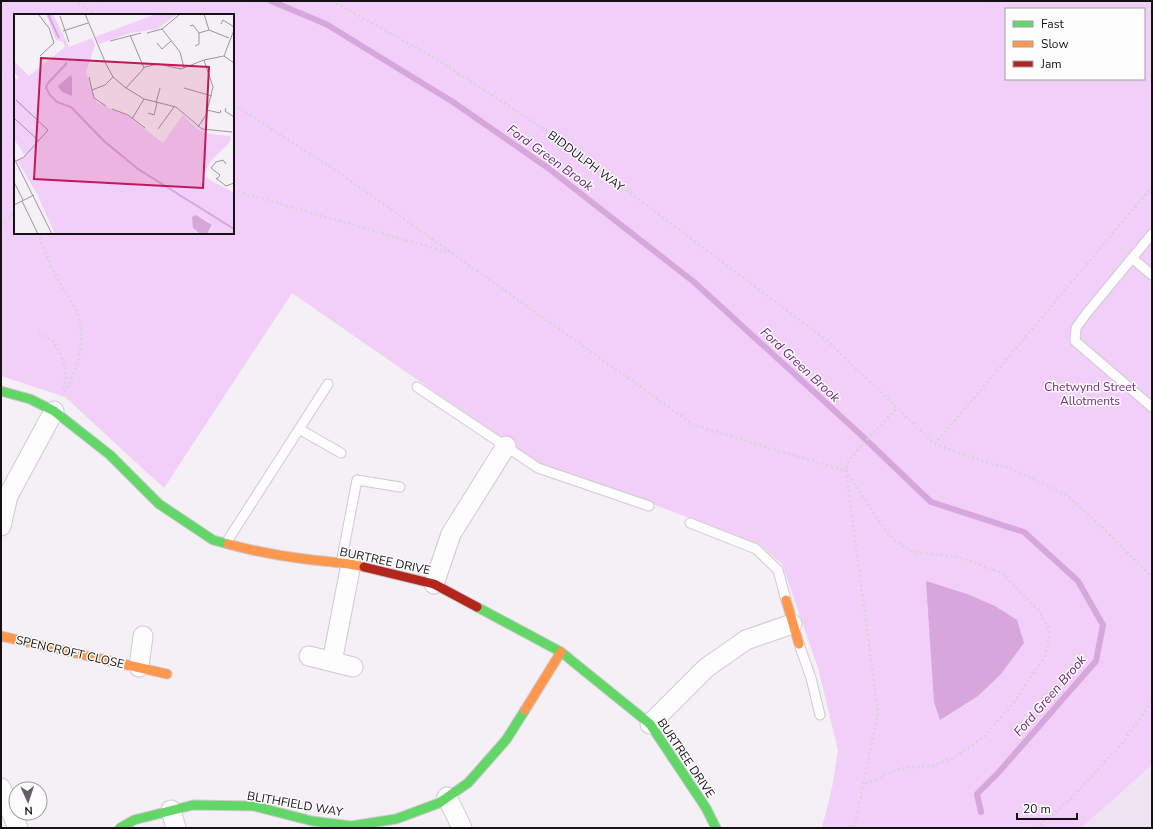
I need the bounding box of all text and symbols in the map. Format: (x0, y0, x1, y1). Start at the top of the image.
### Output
legend (1005, 8, 1145, 80)
inset map (14, 14, 234, 234)
text: Fast (1041, 16, 1064, 32)
text: Slow (1041, 36, 1069, 52)
text: Jam (1040, 56, 1062, 72)
water label: Ford Green Brook (503, 121, 597, 196)
street label: BIDDULPH WAY (545, 127, 628, 196)
water label: Ford Green Brook (756, 323, 844, 407)
park label: Chetwynd Street Allotments (1044, 379, 1137, 409)
street label: BURTREE DRIVE (338, 544, 432, 578)
street label: SPENCROFT CLOSE (14, 632, 126, 672)
water label: Ford Green Brook (1010, 651, 1091, 741)
street label: BURTREE DRIVE (654, 715, 718, 801)
north arrow (8, 781, 48, 821)
street label: BLITHFIELD WAY (246, 788, 345, 820)
scale bar (1017, 795, 1077, 821)
text: 20 m (1023, 801, 1051, 817)
text: N (24, 803, 33, 818)

